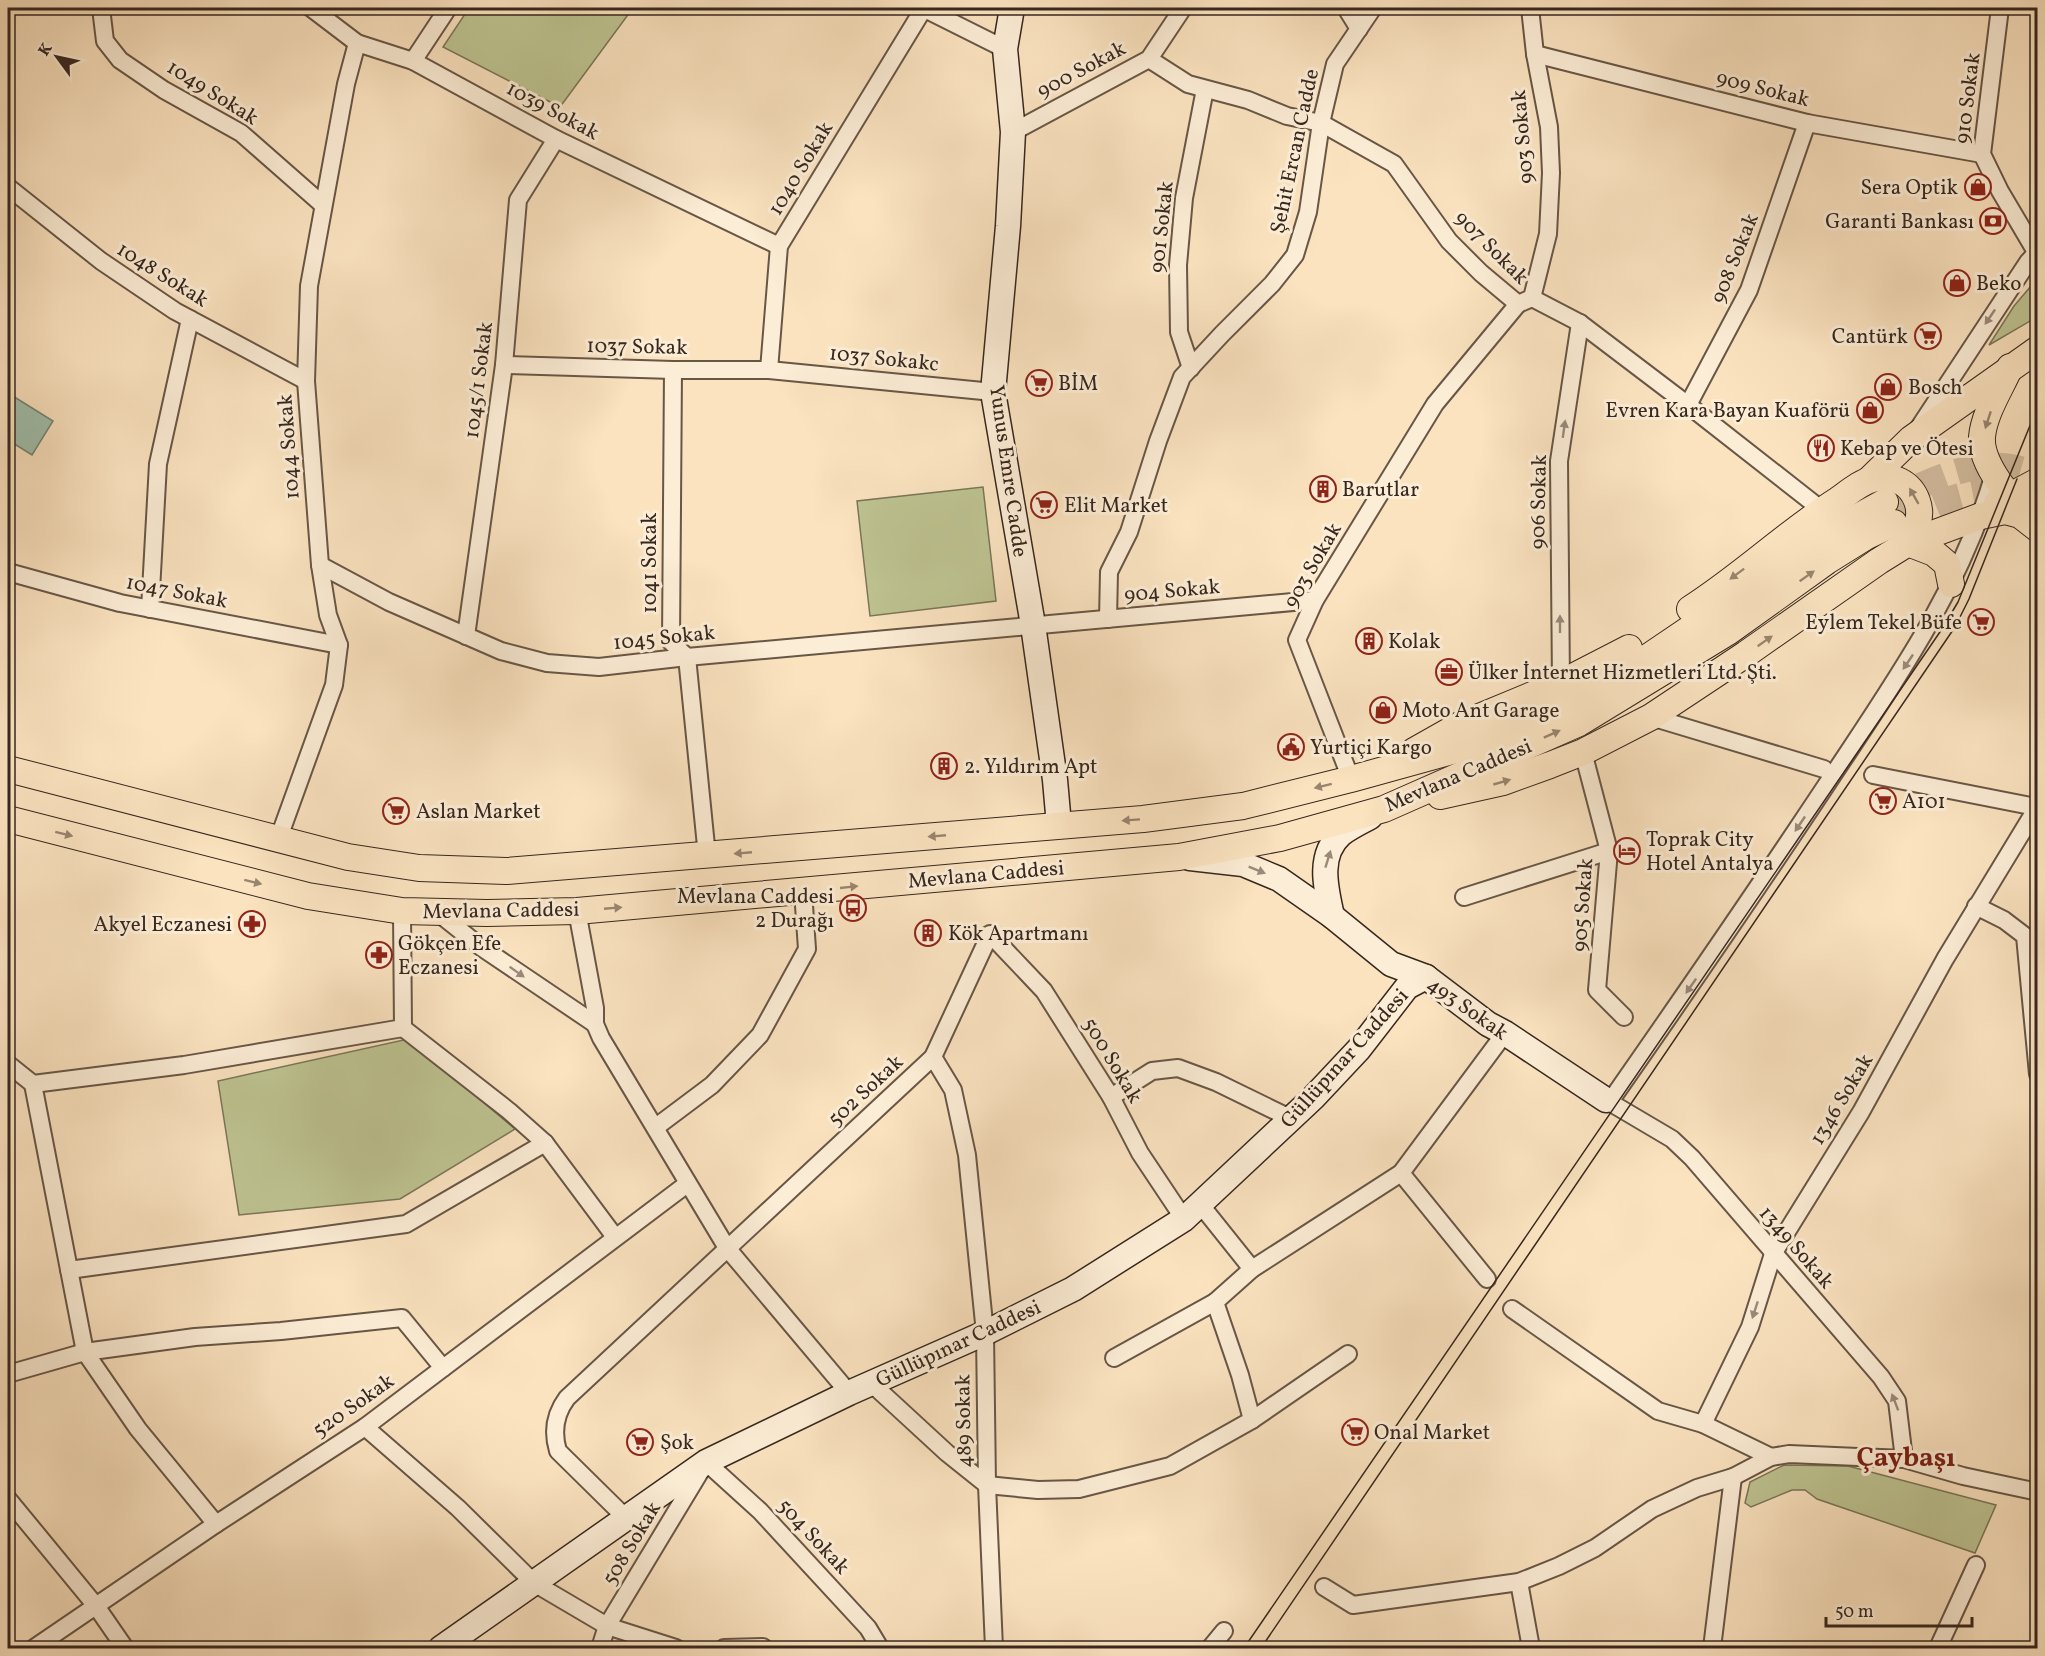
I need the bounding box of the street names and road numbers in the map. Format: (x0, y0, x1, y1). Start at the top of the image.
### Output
street label: 900 Sokak (1032, 34, 1132, 106)
street label: 910 Sokak (1949, 50, 1989, 145)
street label: 1049 Sokak (161, 54, 264, 133)
street label: 909 Sokak (1713, 64, 1813, 115)
street label: Şehit Ercan Cadde (1264, 66, 1327, 236)
street label: 1039 Sokak (501, 75, 604, 148)
street label: 903 Sokak (1505, 88, 1542, 185)
street label: 1040 Sokak (762, 116, 841, 221)
street label: 901 Sokak (1143, 179, 1182, 275)
street label: 907 Sokak (1447, 204, 1535, 292)
street label: 908 Sokak (1704, 209, 1767, 308)
street label: 1048 Sokak (111, 236, 214, 315)
street label: 1045/1 Sokak (458, 320, 501, 440)
street label: 1037 Sokak (586, 332, 688, 363)
street label: 1037 Sokakc (827, 339, 940, 380)
street label: Yunus Emre Cadde (981, 383, 1034, 559)
street label: 1044 Sokak (271, 393, 308, 500)
street label: 906 Sokak (1524, 454, 1555, 550)
street label: 1041 Sokak (636, 512, 665, 614)
street label: 903 Sokak (1277, 517, 1350, 614)
street label: 1047 Sokak (123, 568, 231, 617)
street label: 904 Sokak (1123, 573, 1222, 610)
street label: 1045 Sokak (612, 619, 717, 658)
street label: Mevlana Caddesi (1381, 732, 1537, 820)
street label: Mevlana Caddesi (907, 854, 1066, 897)
street label: 905 Sokak (1566, 857, 1601, 953)
street label: Mevlana Caddesi (422, 896, 580, 927)
street label: 493 Sokak (1421, 971, 1514, 1048)
street label: Güllüpınar Caddesi (1274, 983, 1416, 1135)
street label: 500 Sokak (1075, 1012, 1149, 1110)
street label: 502 Sokak (822, 1048, 911, 1134)
street label: 1346 Sokak (1804, 1048, 1881, 1151)
street label: 1349 Sokak (1752, 1200, 1841, 1296)
street label: Güllüpınar Caddesi (871, 1293, 1046, 1395)
street label: 520 Sokak (307, 1367, 401, 1445)
street label: 489 Sokak (949, 1373, 980, 1468)
street label: 504 Sokak (770, 1493, 856, 1582)
street label: 508 Sokak (596, 1496, 669, 1591)

